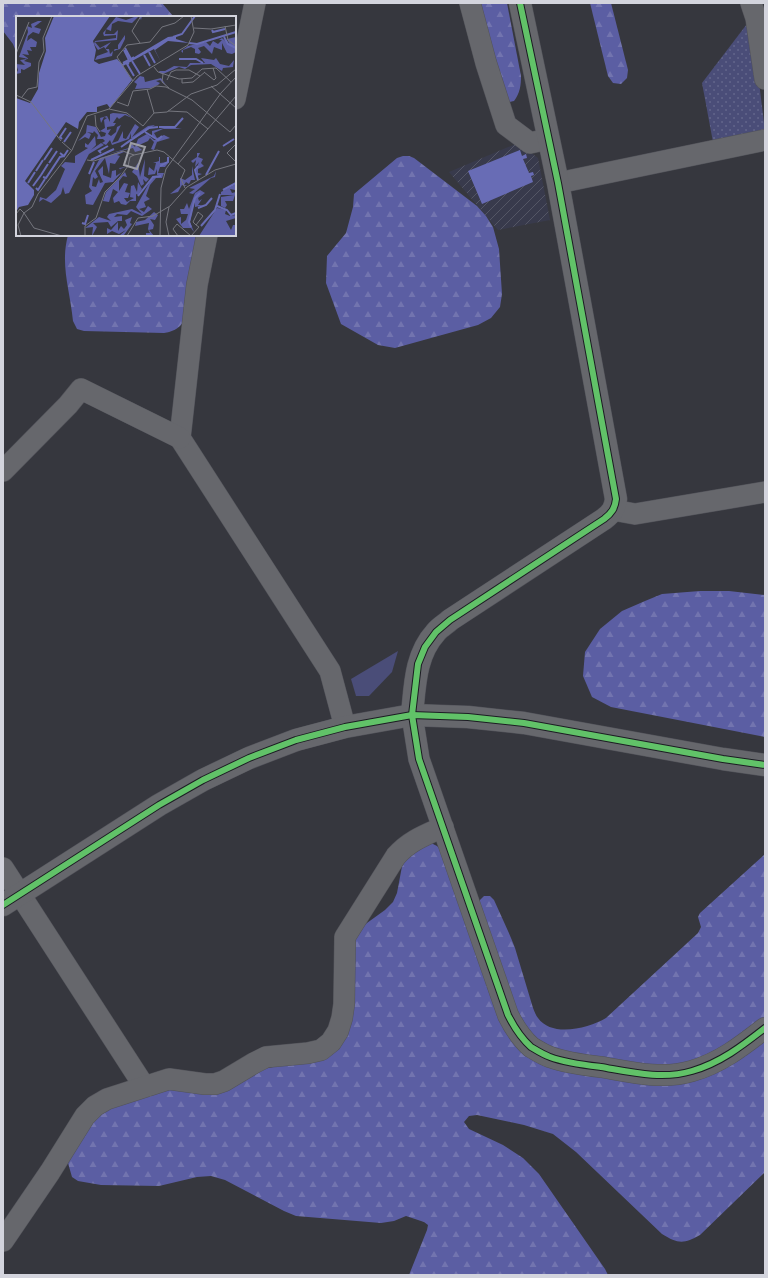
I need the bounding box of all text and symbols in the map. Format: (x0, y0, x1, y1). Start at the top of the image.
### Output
inset map (16, 16, 236, 236)

